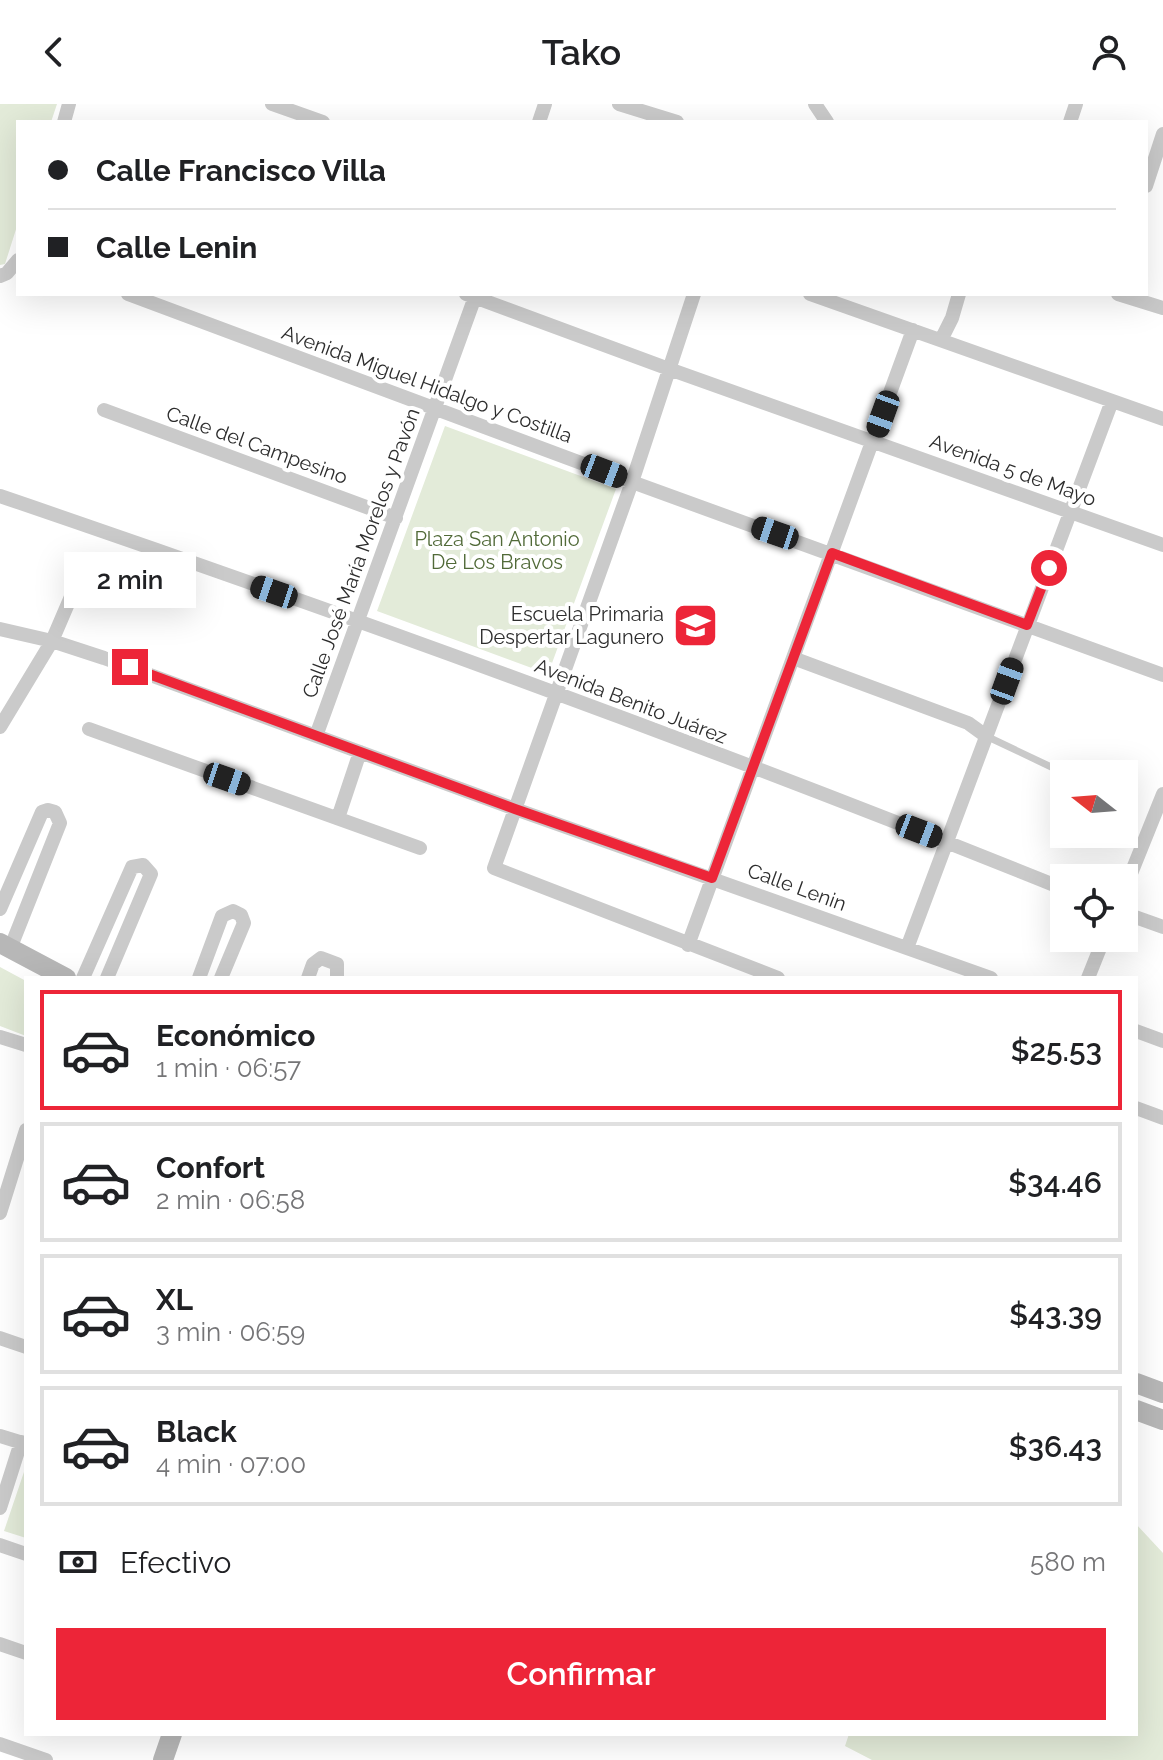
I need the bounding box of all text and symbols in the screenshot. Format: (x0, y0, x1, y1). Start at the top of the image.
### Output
icon: back (32, 30, 76, 74)
icon: person (1087, 30, 1131, 74)
text: Tako (542, 31, 621, 73)
text: Calle Francisco Villa (96, 153, 386, 188)
text: Calle Lenin (96, 230, 257, 265)
street label: Avenida Miguel Hidalgo y Costilla (278, 320, 576, 448)
car (864, 387, 902, 441)
street label: Calle del Campesino (163, 401, 351, 489)
street label: Calle José María Morelos y Pavón (297, 405, 425, 701)
street label: Avenida 5 de Mayo (927, 429, 1099, 511)
car (577, 451, 631, 491)
car (748, 514, 802, 552)
park label: Plaza San Antonio De Los Bravos (414, 527, 580, 574)
route start (1031, 550, 1067, 586)
callout: 2 min (64, 551, 196, 607)
text: 2 min (97, 565, 163, 595)
car (247, 573, 301, 611)
school or university icon: Escuela Primaria Despertar Lagunero (671, 601, 719, 649)
place label: Escuela Primaria Despertar Lagunero (479, 602, 664, 649)
route end (112, 649, 148, 685)
street label: Avenida Benito Juárez (532, 653, 731, 749)
car (988, 654, 1026, 708)
car (200, 760, 254, 798)
north arrow (1050, 760, 1138, 848)
map controls (1050, 760, 1138, 952)
car (892, 811, 946, 851)
street label: Calle Lenin (744, 858, 850, 916)
button: locate (1050, 864, 1138, 952)
icon: car (60, 1014, 132, 1086)
text: Económico (156, 1018, 316, 1053)
text: $25.53 (1011, 1033, 1102, 1068)
text: 1 min · 06:57 (156, 1053, 301, 1083)
icon: car (60, 1146, 132, 1218)
text: Confort (156, 1150, 265, 1185)
text: $34.46 (1008, 1165, 1102, 1200)
text: 2 min · 06:58 (156, 1185, 305, 1215)
icon: car (60, 1278, 132, 1350)
text: XL (156, 1282, 193, 1317)
text: $43.39 (1009, 1297, 1102, 1332)
text: 3 min · 06:59 (156, 1317, 305, 1347)
icon: car (60, 1410, 132, 1482)
text: Black (156, 1414, 237, 1449)
text: $36.43 (1009, 1429, 1102, 1464)
text: 4 min · 07:00 (156, 1449, 306, 1479)
icon: cash (56, 1540, 100, 1584)
text: Efectivo (120, 1545, 231, 1580)
text: 580 m (1030, 1547, 1106, 1577)
button: Confirmar (56, 1628, 1106, 1720)

